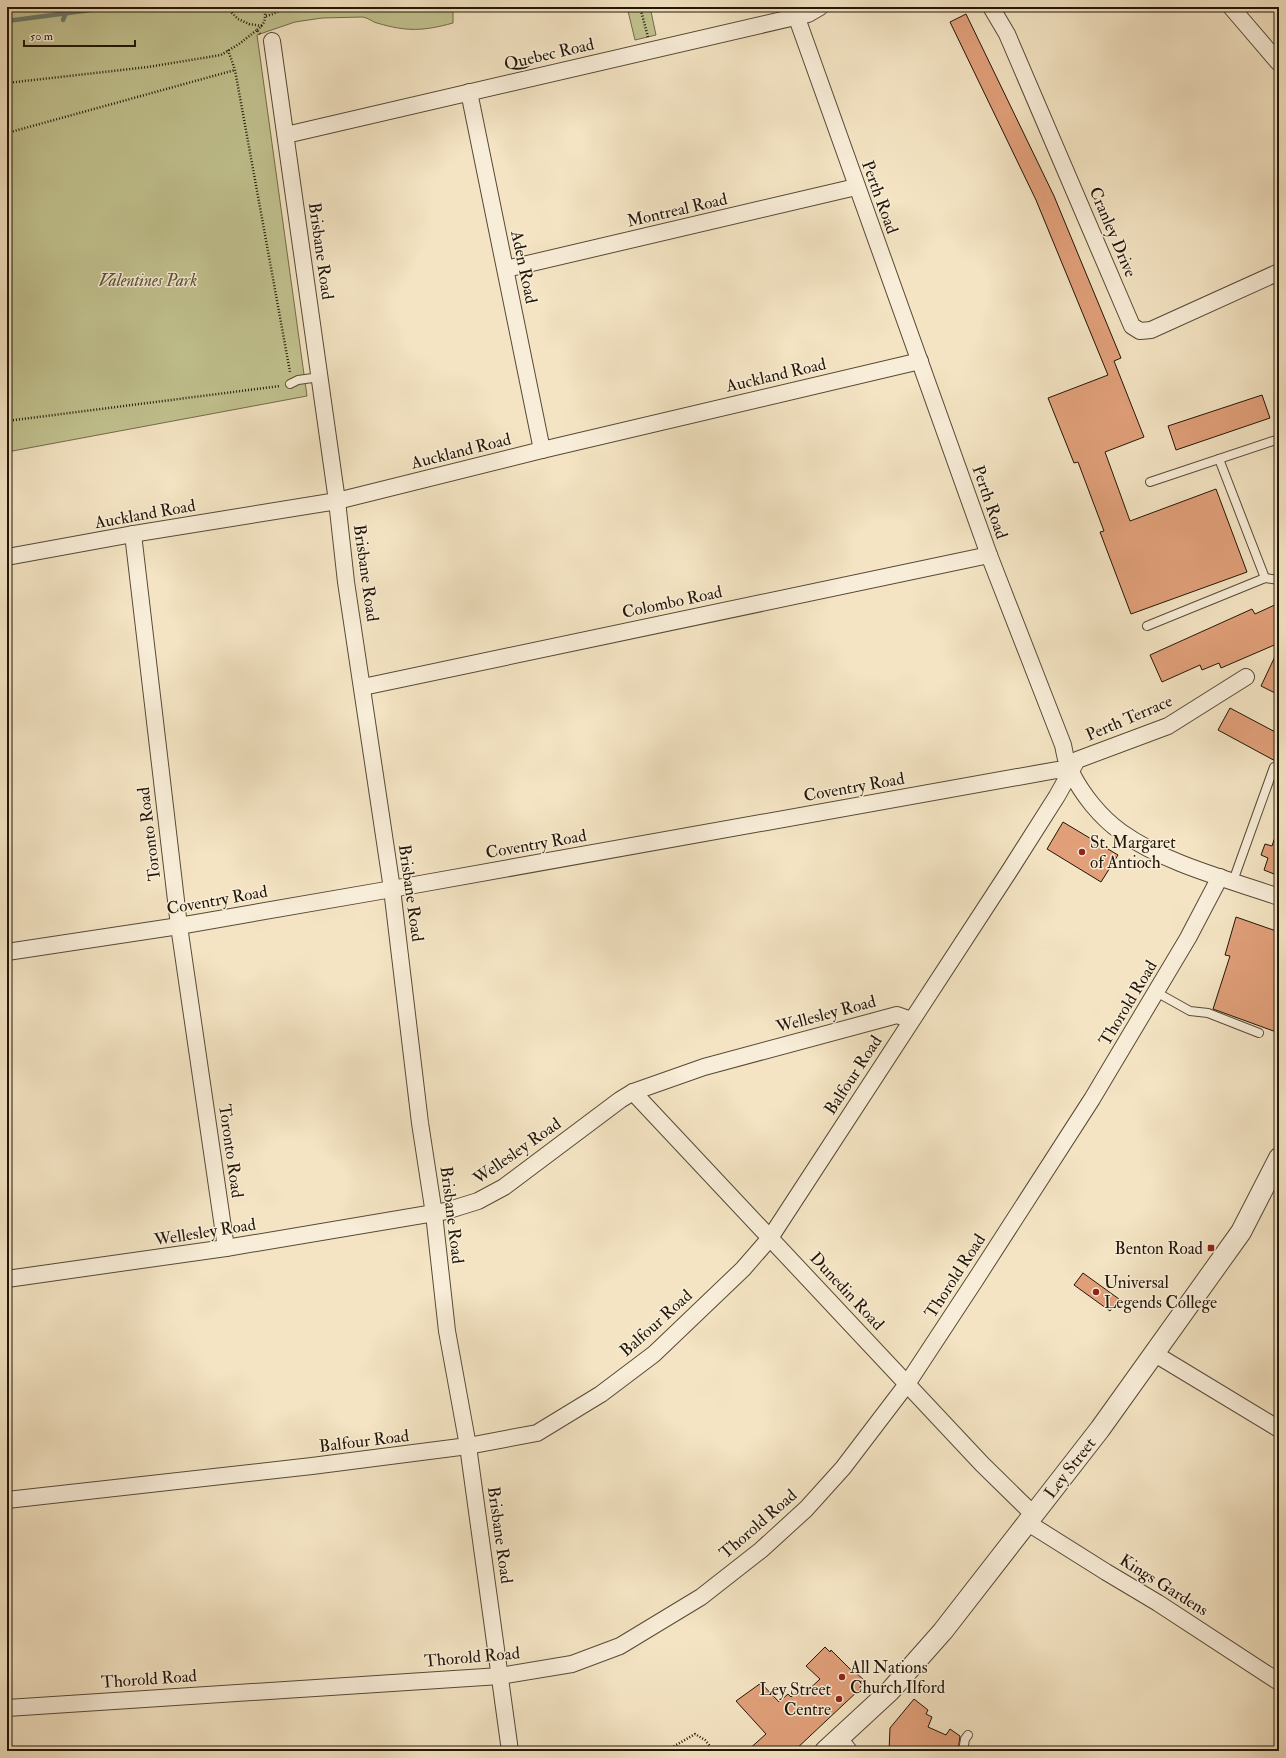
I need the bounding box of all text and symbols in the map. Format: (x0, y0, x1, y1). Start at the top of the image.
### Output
scale bar (24, 22, 135, 48)
text: 50 m (30, 29, 54, 44)
street label: Quebec Road (502, 33, 597, 75)
street label: Perth Road (857, 157, 903, 237)
street label: Cranley Drive (1084, 184, 1141, 281)
street label: Montreal Road (625, 188, 730, 232)
street label: Brisbane Road (304, 201, 338, 302)
street label: Aden Road (506, 228, 542, 306)
park label: Valentines Park (99, 270, 197, 291)
street label: Auckland Road (723, 353, 829, 397)
street label: Auckland Road (408, 428, 514, 474)
street label: Perth Road (968, 462, 1013, 542)
street label: Auckland Road (92, 495, 198, 533)
street label: Brisbane Road (349, 523, 383, 624)
street label: Colombo Road (620, 581, 725, 623)
street label: Perth Terrace (1082, 690, 1176, 746)
street label: Coventry Road (802, 768, 907, 807)
street label: Toronto Road (133, 785, 165, 882)
street label: Coventry Road (484, 825, 589, 864)
place label: St. Margaret of Antioch (1090, 832, 1176, 873)
street label: Brisbane Road (394, 843, 428, 944)
marker: St. Margaret of Antioch (1077, 847, 1087, 857)
street label: Coventry Road (165, 881, 270, 920)
street label: Thorold Road (1094, 956, 1162, 1049)
street label: Wellesley Road (773, 990, 879, 1039)
street label: Balfour Road (820, 1031, 887, 1119)
street label: Toronto Road (214, 1103, 248, 1200)
street label: Wellesley Road (468, 1113, 566, 1190)
street label: Brisbane Road (436, 1165, 468, 1266)
street label: Wellesley Road (152, 1214, 258, 1252)
street label: Thorold Road (920, 1230, 990, 1322)
place label: Benton Road (1115, 1238, 1204, 1259)
marker: Benton Road (1206, 1243, 1216, 1253)
street label: Dunedin Road (805, 1248, 889, 1335)
place label: Universal Legends College (1104, 1272, 1217, 1313)
street label: Balfour Road (615, 1285, 697, 1361)
marker: Universal Legends College (1091, 1287, 1101, 1297)
street label: Balfour Road (318, 1425, 411, 1457)
street label: Ley Street (1040, 1433, 1101, 1503)
street label: Thorold Road (715, 1484, 802, 1563)
street label: Brisbane Road (483, 1485, 517, 1586)
street label: Kings Gardens (1116, 1549, 1212, 1621)
street label: Thorold Road (423, 1642, 521, 1672)
place label: All Nations Church Ilford (849, 1657, 946, 1698)
street label: Thorold Road (100, 1665, 198, 1693)
marker: All Nations Church Ilford (837, 1672, 847, 1682)
place label: Ley Street Centre (760, 1679, 831, 1720)
marker: Ley Street Centre (834, 1694, 844, 1704)

